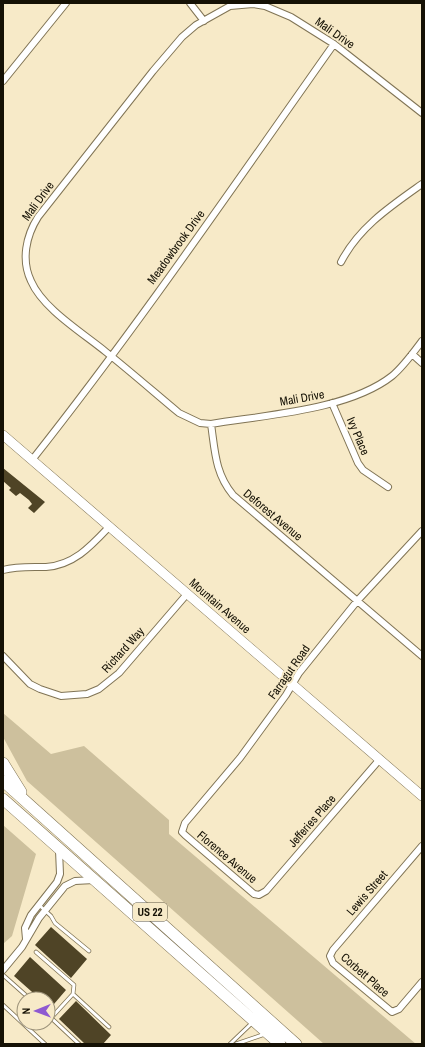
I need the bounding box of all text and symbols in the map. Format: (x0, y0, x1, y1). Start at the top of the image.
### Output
street label: Mali Drive (312, 14, 358, 52)
street label: Mali Drive (18, 178, 58, 224)
street label: Meadowbrook Drive (144, 207, 208, 287)
street label: Mali Drive (279, 386, 325, 410)
street label: Ivy Place (343, 414, 373, 458)
street label: Deforest Avenue (240, 486, 306, 544)
street label: Mountain Avenue (186, 575, 254, 637)
street label: Richard Way (98, 624, 148, 676)
street label: Farragut Road (264, 642, 314, 702)
street label: Jefferies Place (285, 791, 339, 851)
street label: Florence Avenue (194, 827, 260, 887)
street label: Lewis Street (343, 867, 391, 919)
road number: US 22 (133, 903, 167, 921)
street label: Corbett Place (337, 949, 393, 1001)
north arrow (16, 991, 56, 1031)
text: N (19, 1008, 33, 1015)

